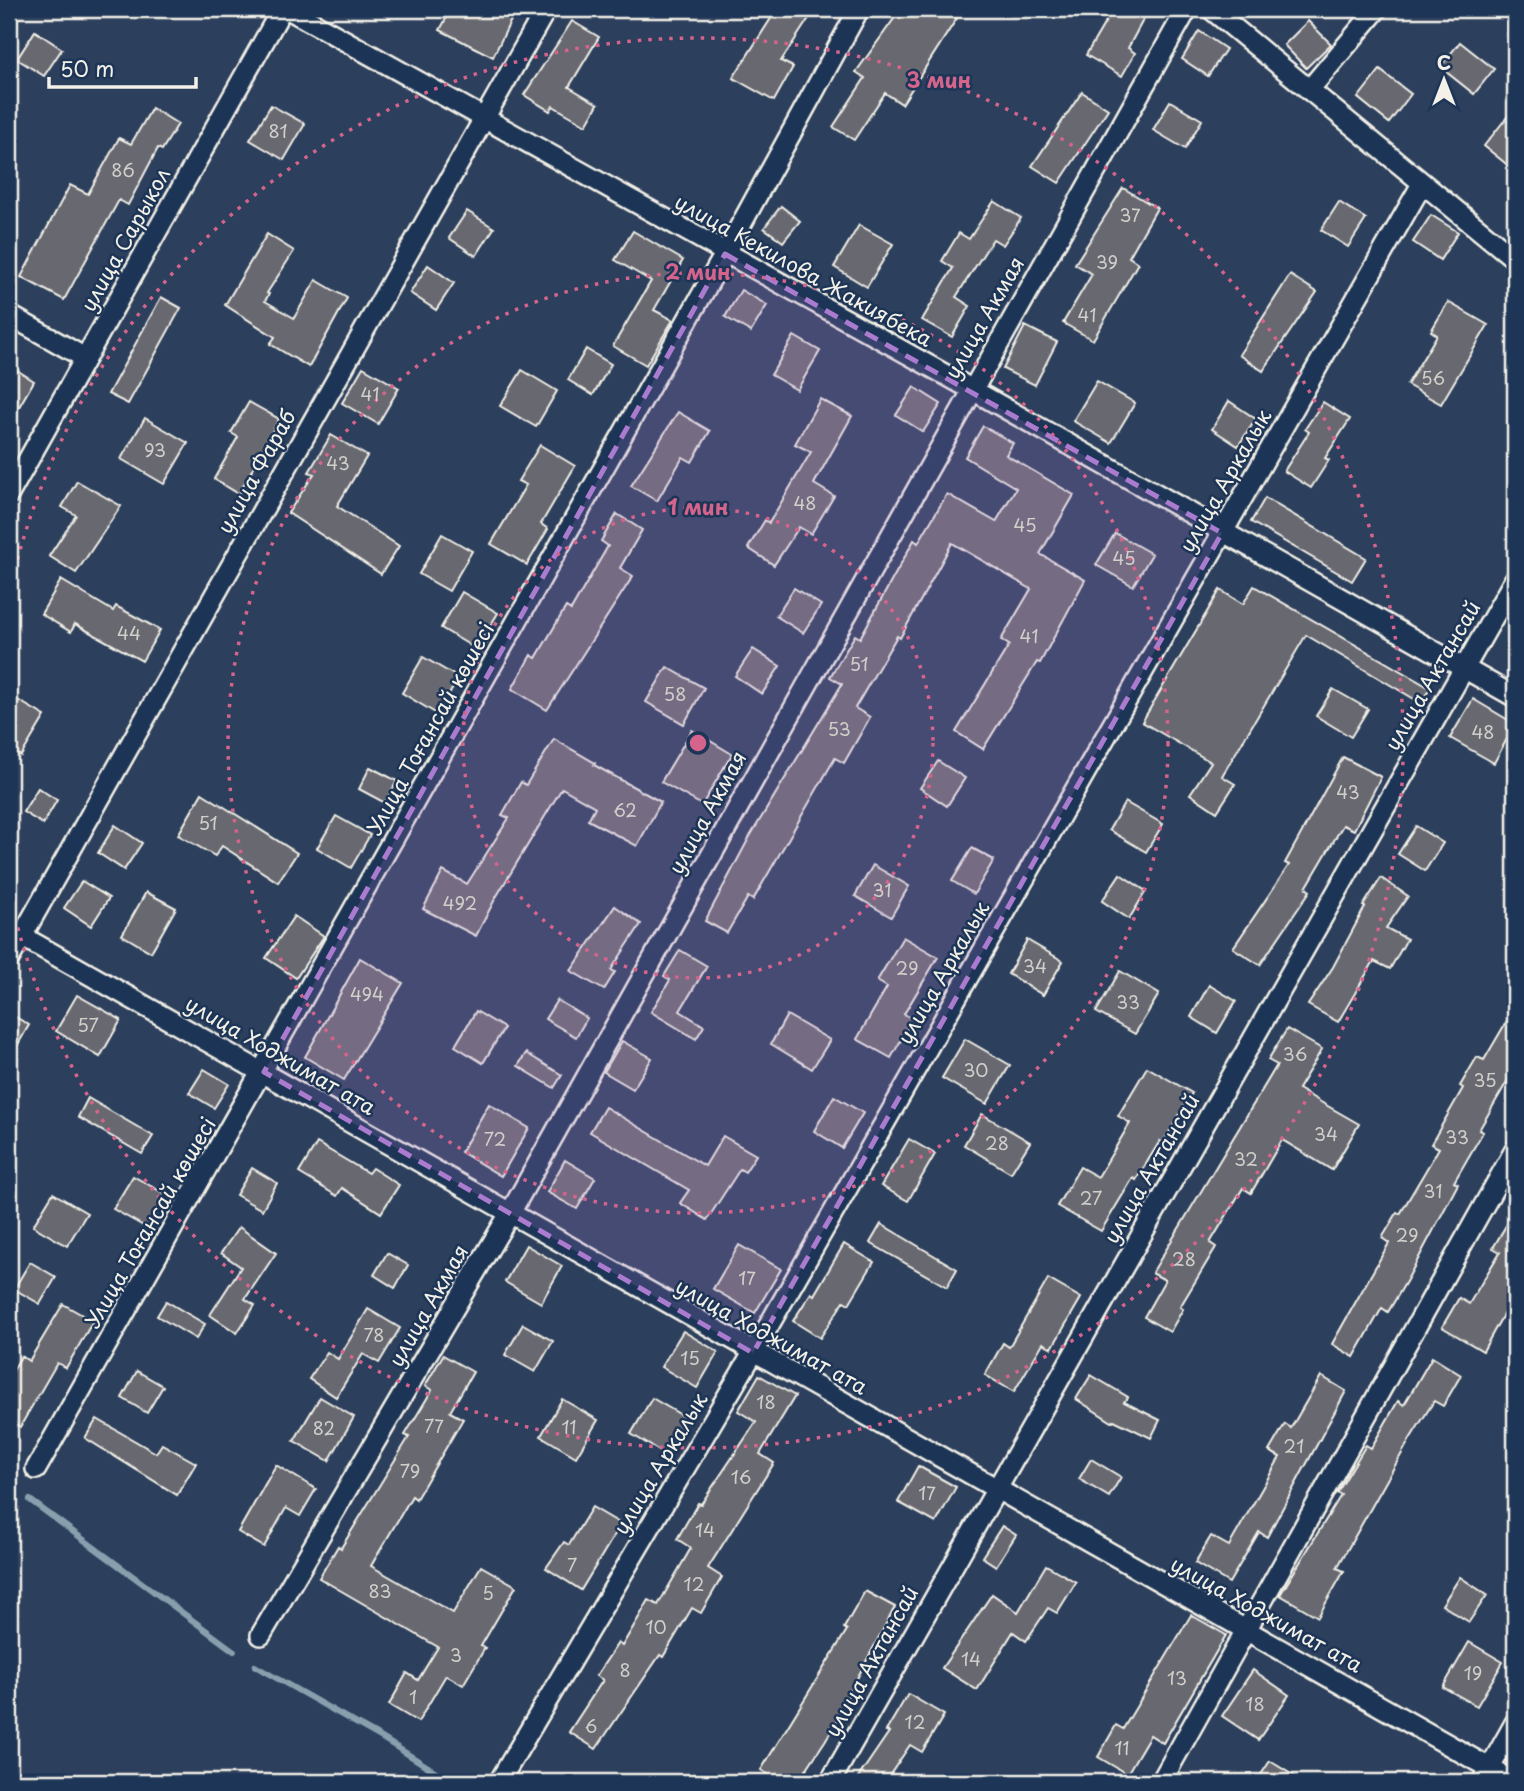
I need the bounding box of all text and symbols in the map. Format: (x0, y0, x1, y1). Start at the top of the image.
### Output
scale bar (49, 46, 196, 90)
north arrow (1408, 46, 1478, 116)
text: С (1437, 48, 1451, 76)
text: 50 m (60, 52, 114, 84)
text: 3 мин (907, 63, 971, 95)
house number: 81 (268, 117, 288, 144)
house number: 86 (111, 156, 135, 183)
street label: улица Сарыкол (71, 161, 177, 317)
street label: улица Кекилова Жакиябека (669, 185, 939, 354)
house number: 37 (1119, 201, 1141, 228)
house number: 39 (1096, 248, 1118, 275)
street label: улица Акмая (935, 250, 1031, 384)
text: 2 мин (665, 255, 731, 287)
house number: 41 (1078, 301, 1096, 328)
house number: 56 (1421, 364, 1445, 391)
house number: 41 (361, 380, 379, 407)
street label: улица Аркалык (1170, 402, 1279, 558)
street label: улица Фараб (208, 403, 303, 539)
house number: 93 (144, 436, 166, 463)
house number: 43 (326, 449, 350, 476)
house number: 48 (793, 489, 817, 516)
text: 1 мин (668, 490, 728, 522)
house number: 45 (1014, 511, 1037, 538)
house number: 45 (1113, 544, 1136, 571)
street label: улица Актансай (1375, 594, 1487, 756)
street label: Улица Тоғансай көшесі (357, 616, 501, 840)
house number: 44 (117, 619, 141, 646)
house number: 41 (1020, 622, 1038, 649)
house number: 51 (849, 650, 869, 677)
house number: 58 (664, 680, 686, 707)
house number: 53 (827, 715, 851, 742)
house number: 48 (1471, 718, 1495, 745)
centre of rings (686, 731, 710, 755)
street label: улица Акмая (659, 745, 753, 880)
house number: 43 (1336, 778, 1360, 805)
house number: 62 (613, 796, 637, 823)
house number: 51 (198, 809, 218, 836)
house number: 31 (873, 876, 891, 903)
house number: 492 (443, 889, 477, 916)
street label: улица Аркалык (888, 894, 997, 1050)
house number: 34 (1023, 952, 1047, 979)
house number: 29 (896, 954, 918, 981)
house number: 494 (350, 980, 384, 1007)
street label: улица Ходжимат ата (180, 987, 383, 1122)
house number: 33 (1116, 988, 1140, 1015)
house number: 57 (77, 1011, 99, 1038)
house number: 36 (1283, 1040, 1307, 1067)
house number: 30 (963, 1056, 989, 1083)
house number: 35 (1473, 1066, 1497, 1093)
street label: улица Актансай (1094, 1087, 1206, 1249)
street label: Улица Тоғансай көшесі (76, 1110, 223, 1334)
house number: 34 (1314, 1120, 1338, 1147)
house number: 33 (1445, 1123, 1469, 1150)
house number: 72 (484, 1125, 506, 1152)
house number: 28 (985, 1129, 1009, 1156)
house number: 32 (1234, 1145, 1258, 1172)
house number: 31 (1424, 1177, 1442, 1204)
house number: 27 (1080, 1184, 1102, 1211)
house number: 29 (1396, 1221, 1418, 1248)
street label: улица Акмая (379, 1238, 475, 1372)
house number: 28 (1172, 1245, 1196, 1272)
house number: 17 (738, 1264, 756, 1291)
street label: улица Ходжимат ата (670, 1269, 875, 1402)
house number: 78 (364, 1321, 385, 1348)
house number: 15 (680, 1344, 700, 1371)
street label: улица Аркалык (604, 1385, 715, 1540)
house number: 18 (756, 1388, 776, 1415)
house number: 77 (424, 1412, 444, 1439)
house number: 11 (561, 1413, 577, 1440)
house number: 82 (313, 1414, 335, 1441)
house number: 21 (1284, 1432, 1304, 1459)
house number: 79 (400, 1457, 420, 1484)
house number: 16 (731, 1463, 751, 1490)
house number: 17 (918, 1479, 936, 1506)
house number: 14 (695, 1516, 715, 1543)
street label: улица Ходжимат ата (1165, 1547, 1370, 1680)
house number: 7 (567, 1551, 577, 1578)
house number: 12 (684, 1570, 704, 1597)
house number: 83 (369, 1577, 391, 1604)
house number: 5 (482, 1579, 494, 1606)
street label: улица Актансай (815, 1580, 925, 1742)
house number: 10 (645, 1613, 667, 1640)
house number: 3 (450, 1641, 462, 1668)
house number: 14 (961, 1645, 981, 1672)
house number: 8 (619, 1656, 631, 1683)
house number: 19 (1464, 1659, 1482, 1686)
house number: 13 (1167, 1664, 1187, 1691)
house number: 1 (409, 1683, 417, 1710)
house number: 18 (1245, 1690, 1265, 1717)
house number: 12 (905, 1708, 925, 1735)
house number: 6 (585, 1712, 597, 1739)
house number: 11 (1114, 1734, 1130, 1761)

